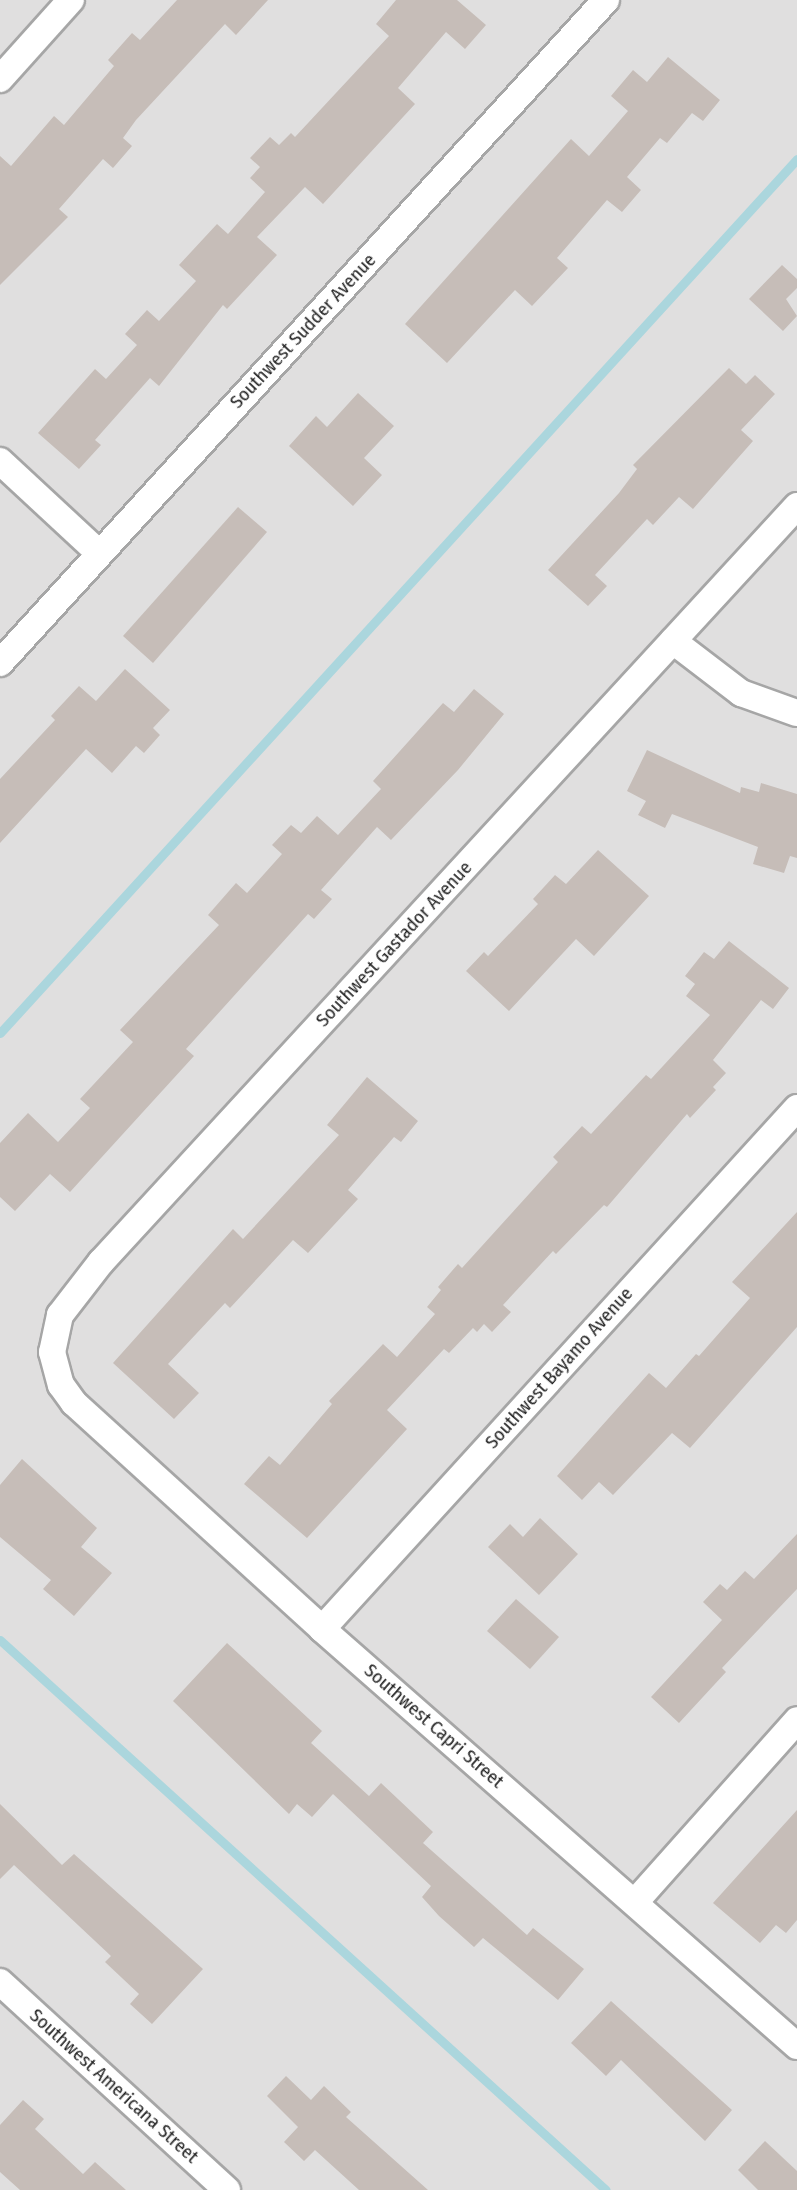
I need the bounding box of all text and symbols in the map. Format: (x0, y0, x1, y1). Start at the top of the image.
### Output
street label: Southwest Sudder Avenue (225, 249, 381, 413)
street label: Southwest Gastador Avenue (311, 856, 477, 1032)
street label: Southwest Bayamo Avenue (481, 1283, 637, 1453)
street label: Southwest Capri Street (359, 1659, 509, 1793)
street label: Southwest Americana Street (25, 2004, 203, 2168)

